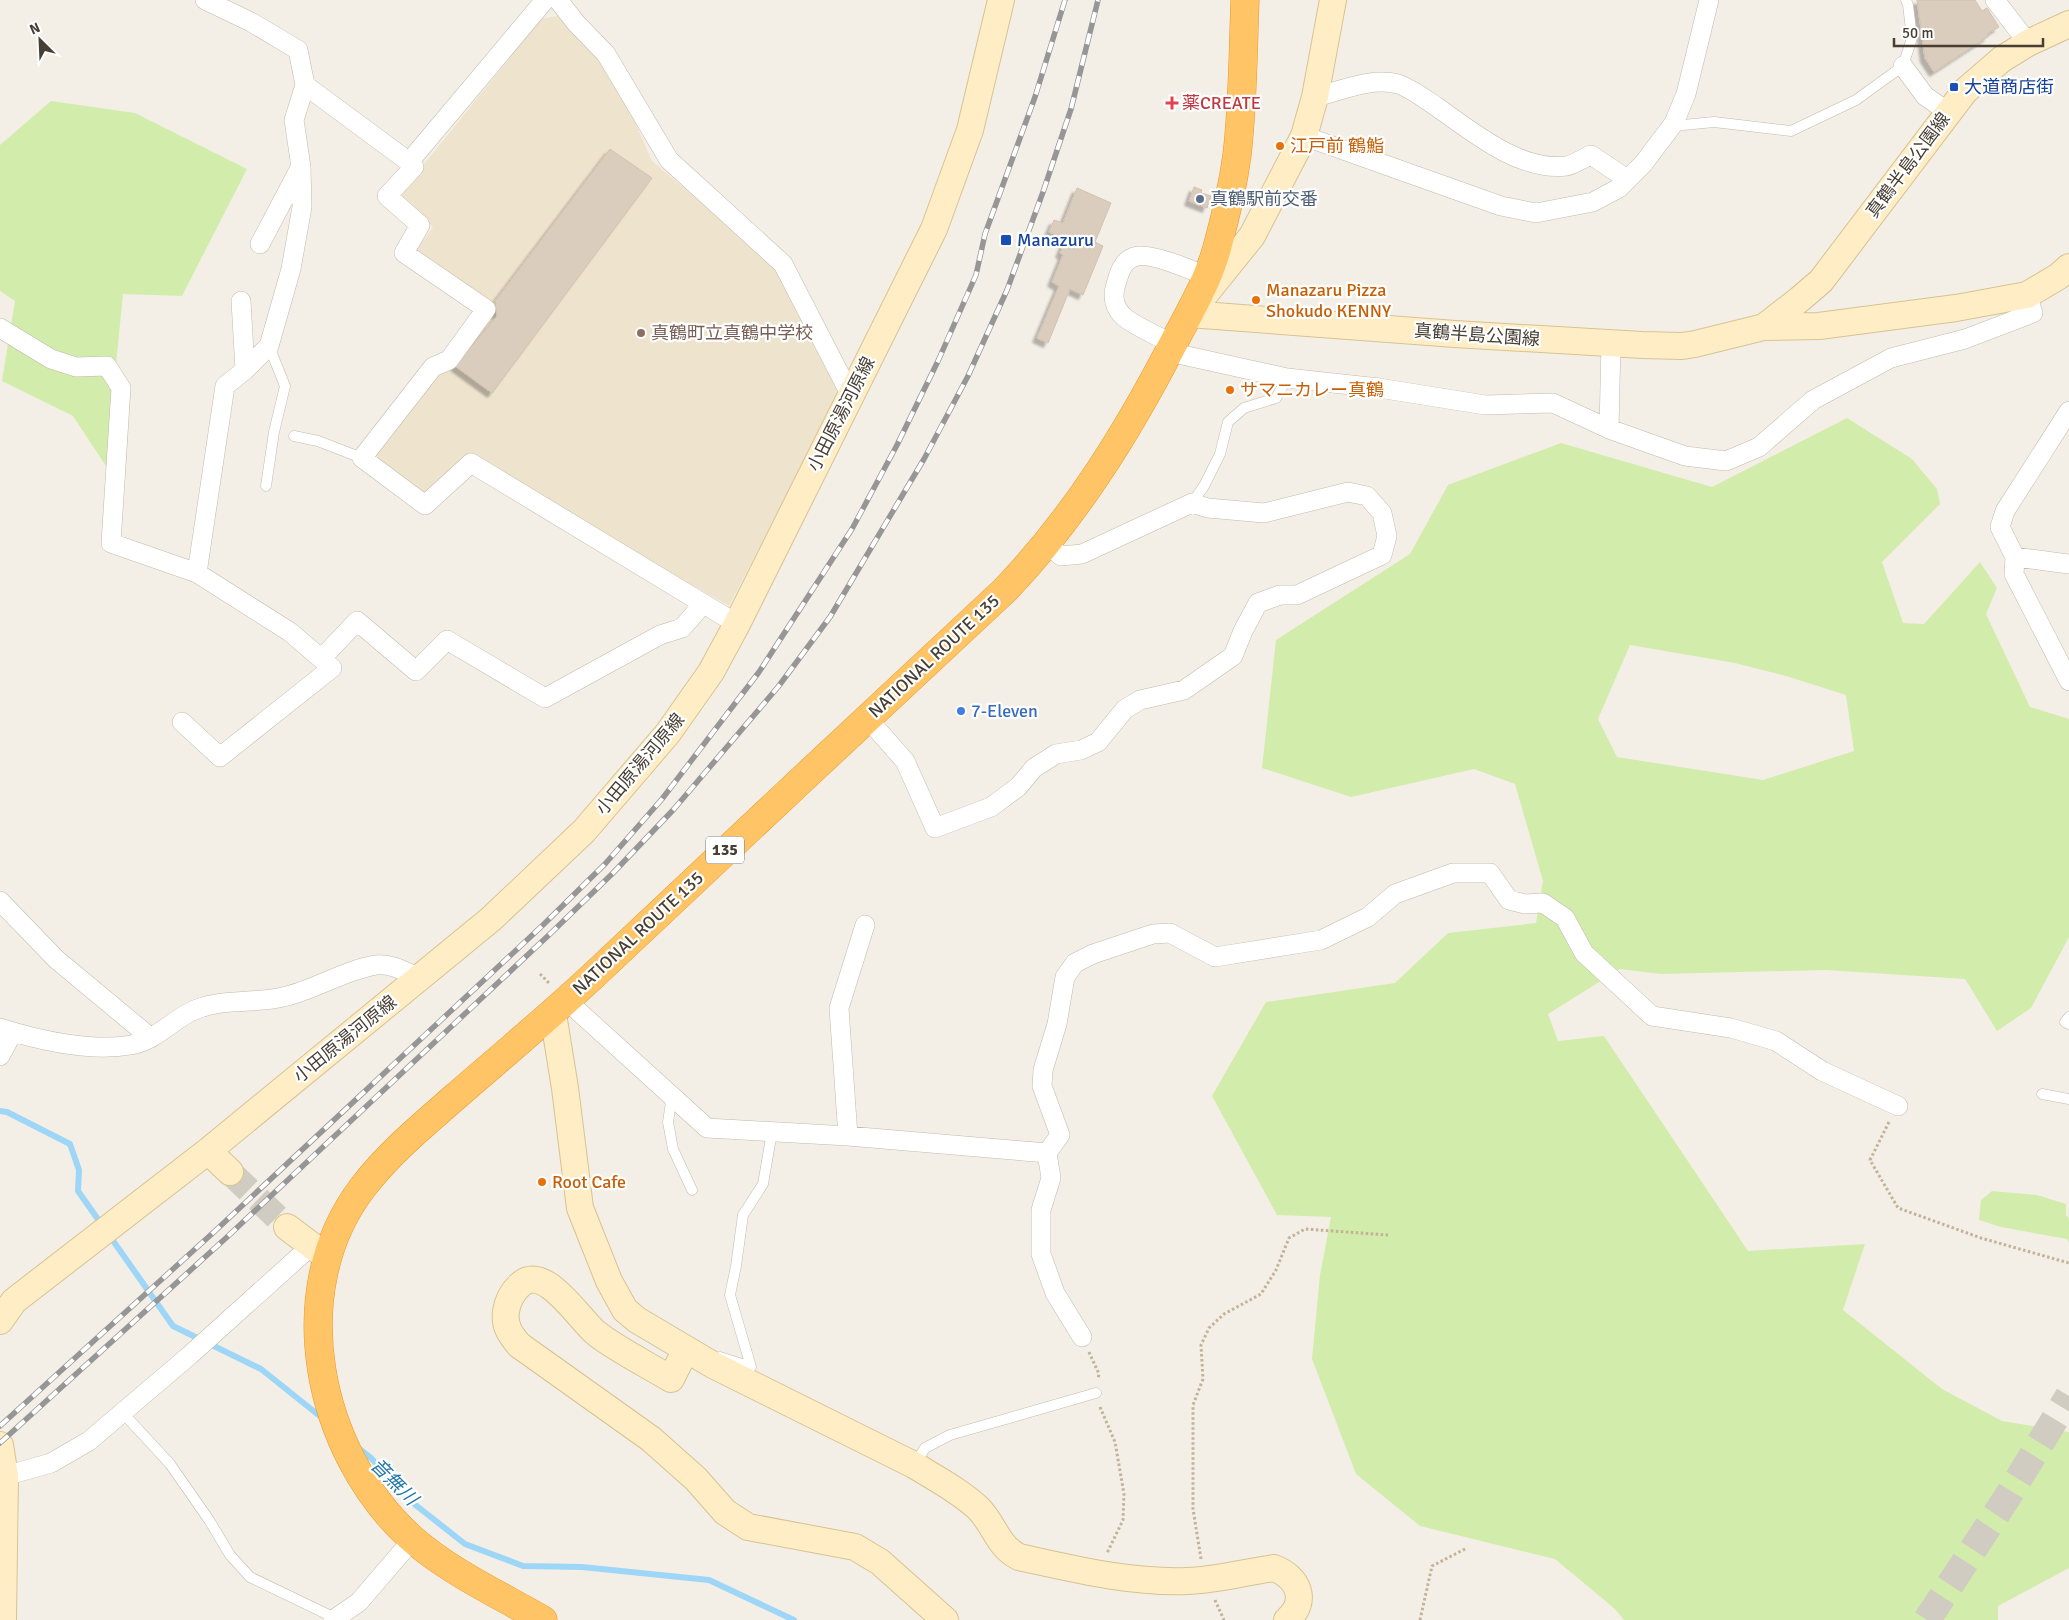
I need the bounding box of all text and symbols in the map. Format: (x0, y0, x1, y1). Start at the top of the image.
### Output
north arrow (15, 15, 65, 65)
scale bar (1894, 15, 2043, 47)
text: N (27, 19, 43, 38)
text: 50 m (1902, 24, 1933, 42)
place label: 大道商店街 (1964, 76, 2054, 98)
marker: 大道商店街 (1948, 81, 1960, 93)
place label: 薬CREATE (1182, 92, 1261, 114)
marker: 薬CREATE (1166, 97, 1178, 109)
street label: 真鶴半島公園線 (1861, 108, 1955, 222)
place label: 江戸前 鶴鮨 (1290, 135, 1384, 157)
marker: 江戸前 鶴鮨 (1274, 140, 1286, 152)
place label: 真鶴駅前交番 (1210, 188, 1318, 210)
marker: 真鶴駅前交番 (1194, 193, 1206, 205)
place label: Manazuru (1017, 229, 1094, 251)
marker: Manazuru (999, 233, 1013, 247)
place label: Manazaru Pizza Shokudo KENNY (1266, 279, 1391, 322)
marker: Manazaru Pizza Shokudo KENNY (1250, 294, 1262, 306)
street label: 真鶴半島公園線 (1413, 320, 1541, 350)
place label: 真鶴町立真鶴中学校 (651, 322, 813, 344)
marker: 真鶴町立真鶴中学校 (635, 327, 647, 339)
street label: 小田原湯河原線 (803, 353, 879, 475)
place label: サマニカレー真鶴 (1240, 379, 1384, 401)
marker: サマニカレー真鶴 (1224, 384, 1236, 396)
street label: NATIONAL ROUTE 135 (864, 590, 1004, 722)
place label: 7-Eleven (971, 700, 1038, 722)
marker: 7-Eleven (955, 705, 967, 717)
street label: 小田原湯河原線 (591, 709, 689, 819)
road number: 135 (706, 836, 744, 864)
street label: NATIONAL ROUTE 135 (568, 867, 708, 999)
street label: 小田原湯河原線 (289, 991, 401, 1087)
place label: Root Cafe (552, 1171, 626, 1193)
marker: Root Cafe (536, 1176, 548, 1188)
water label: 音無川 (365, 1453, 424, 1512)

